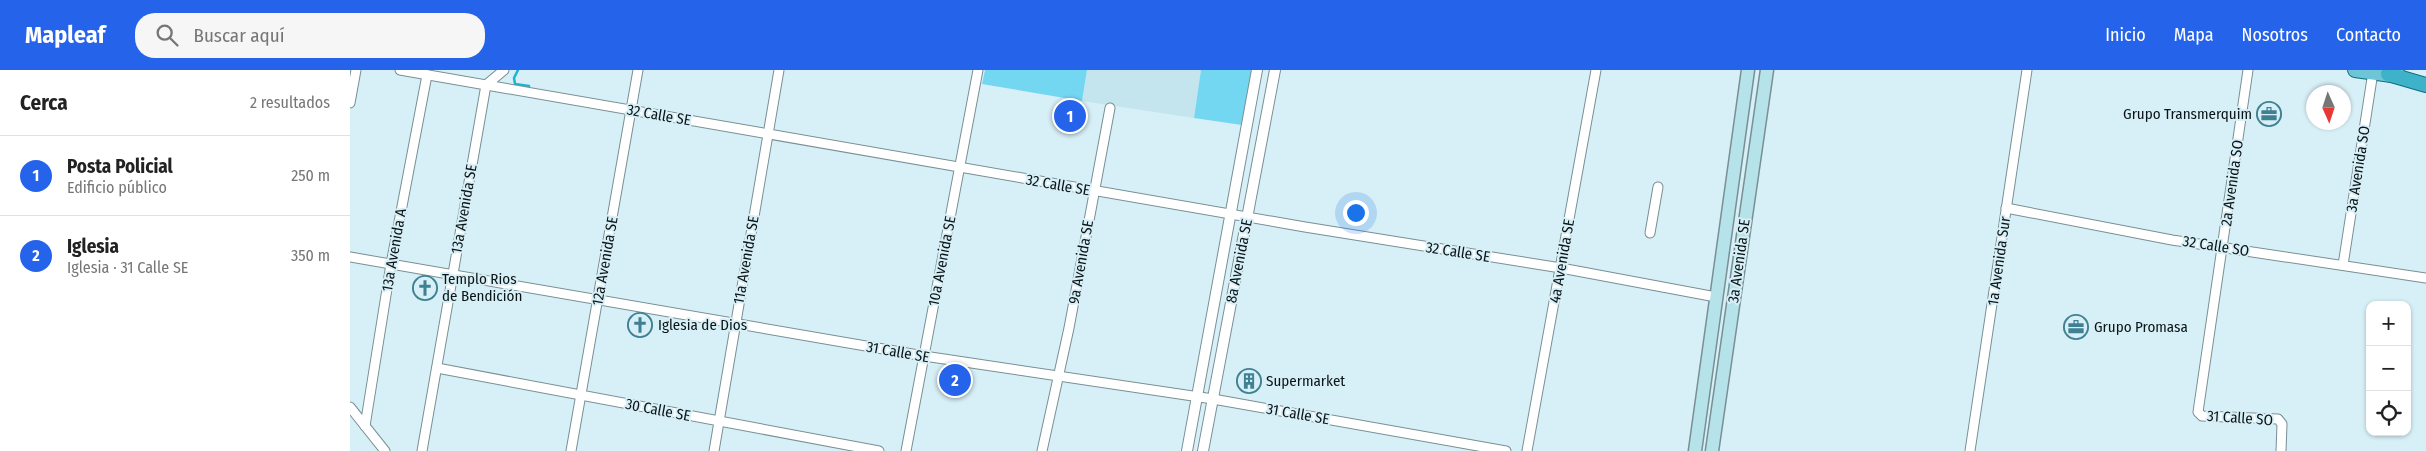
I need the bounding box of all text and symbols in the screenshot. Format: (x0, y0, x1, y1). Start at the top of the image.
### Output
search box (135, 13, 485, 58)
text: Mapleaf (25, 21, 105, 49)
icon: search (153, 21, 181, 49)
text: Buscar aquí (193, 24, 285, 47)
text: Inicio (2105, 24, 2146, 46)
text: Mapa (2174, 24, 2214, 46)
text: Nosotros (2242, 24, 2308, 46)
text: Contacto (2336, 24, 2401, 46)
north arrow (2306, 85, 2351, 130)
text: Cerca (20, 90, 68, 116)
text: 2 resultados (250, 93, 330, 112)
pin: 1 (1054, 97, 1086, 135)
street label: 32 Calle SE (626, 101, 692, 129)
office icon: Grupo Transmerquim (2256, 101, 2282, 127)
place label: Grupo Transmerquim (2123, 105, 2252, 123)
street label: 3a Avenida SO (2342, 125, 2374, 213)
street label: 2a Avenida SO (2217, 139, 2247, 227)
text: Posta Policial (67, 155, 173, 178)
street label: 13a Avenida SE (447, 163, 481, 255)
text: 1 (33, 166, 39, 185)
text: 250 m (291, 166, 330, 185)
street label: 32 Calle SE (1025, 171, 1091, 199)
text: Edificio público (67, 178, 167, 197)
your location (1343, 200, 1369, 226)
street label: 13a Avenida A (378, 207, 410, 293)
street label: 11a Avenida SE (729, 214, 763, 306)
street label: 10a Avenida SE (924, 214, 960, 308)
street label: 12a Avenida SE (588, 215, 622, 307)
street label: 1a Avenida Sur (1984, 215, 2014, 307)
street label: 8a Avenida SE (1222, 217, 1256, 305)
street label: 4a Avenida SE (1546, 218, 1578, 304)
street label: 3a Avenida SE (1724, 218, 1754, 304)
street label: 9a Avenida SE (1065, 219, 1097, 305)
street label: 32 Calle SO (2181, 232, 2251, 260)
text: Iglesia (67, 235, 119, 258)
street label: 32 Calle SE (1425, 238, 1491, 266)
text: 2 (32, 246, 40, 265)
text: 350 m (291, 246, 330, 265)
text: Iglesia · 31 Calle SE (67, 258, 188, 277)
place label: Templo Rios de Bendición (442, 270, 522, 305)
church icon: Templo Rios de Bendición (412, 275, 438, 301)
map controls (2366, 301, 2411, 436)
button: + (2366, 301, 2411, 346)
church icon: Iglesia de Dios (627, 312, 653, 338)
office icon: Grupo Promasa (2063, 314, 2089, 340)
place label: Iglesia de Dios (658, 316, 747, 334)
place label: Grupo Promasa (2094, 318, 2188, 336)
street label: 31 Calle SE (865, 338, 931, 366)
button: − (2366, 346, 2411, 391)
pin: 2 (939, 361, 971, 399)
building icon: Supermarket (1236, 368, 1262, 394)
place label: Supermarket (1266, 372, 1345, 390)
button: locate (2366, 391, 2411, 436)
street label: 30 Calle SE (624, 395, 692, 425)
street label: 31 Calle SE (1265, 400, 1331, 428)
street label: 31 Calle SO (2206, 407, 2274, 429)

